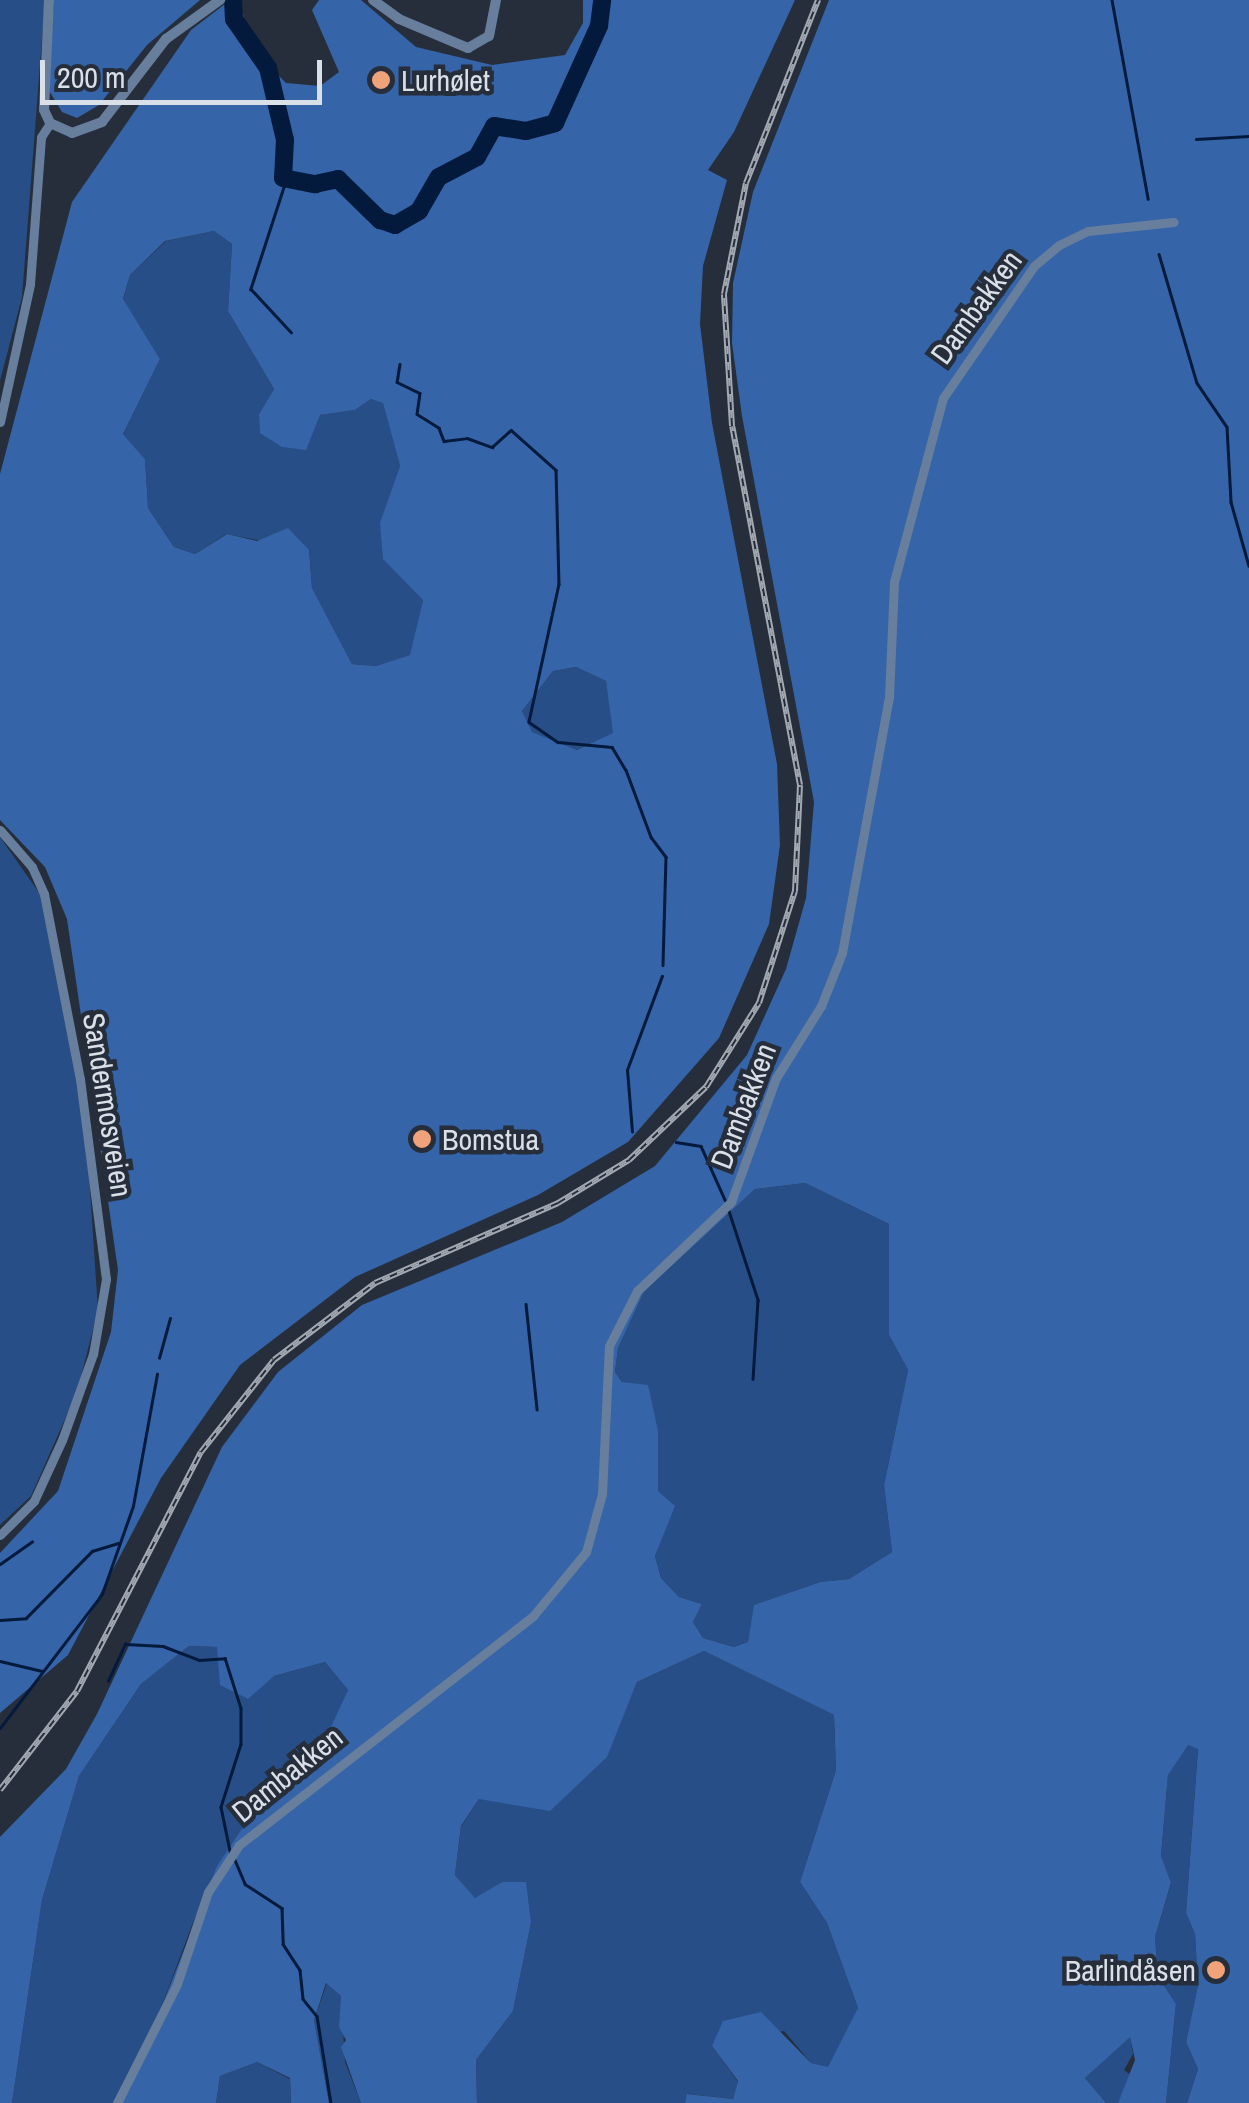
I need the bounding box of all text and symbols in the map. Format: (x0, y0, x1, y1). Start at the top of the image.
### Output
scale bar (45, 40, 328, 102)
text: 200 m (57, 57, 125, 97)
place label: Lurhølet (401, 62, 490, 98)
marker: Lurhølet (370, 69, 392, 91)
street label: Dambakken (923, 243, 1029, 371)
street label: Sandermosveien (76, 1010, 140, 1200)
street label: Dambakken (703, 1038, 783, 1174)
place label: Bomstua (442, 1121, 539, 1157)
marker: Bomstua (411, 1128, 433, 1150)
street label: Dambakken (225, 1719, 349, 1829)
place label: Barlindåsen (1065, 1952, 1196, 1988)
marker: Barlindåsen (1205, 1959, 1227, 1981)

